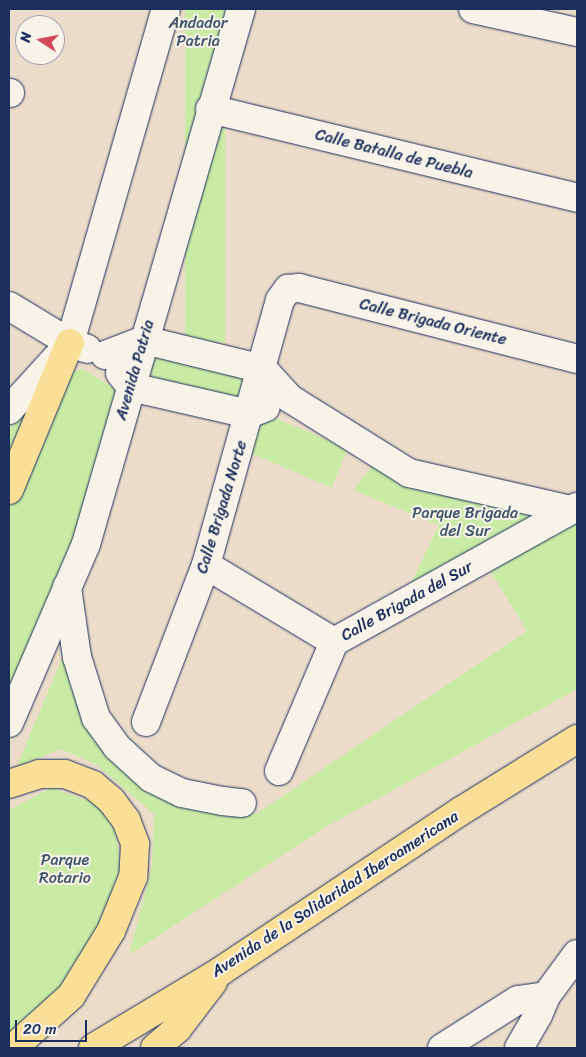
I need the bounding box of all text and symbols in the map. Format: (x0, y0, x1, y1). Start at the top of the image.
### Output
park label: Andador Patria (169, 13, 227, 51)
north arrow (15, 15, 65, 65)
text: N (13, 30, 39, 44)
street label: Calle Batalla de Puebla (313, 125, 475, 183)
street label: Calle Brigada Oriente (358, 295, 508, 349)
street label: Avenida Patria (111, 318, 159, 422)
street label: Calle Brigada Norte (193, 438, 251, 576)
park label: Parque Brigada del Sur (412, 503, 518, 541)
street label: Calle Brigada del Sur (338, 557, 476, 645)
street label: Avenida de la Solidaridad Iberoamericana (208, 807, 462, 981)
park label: Parque Rotario (39, 850, 91, 888)
scale bar (18, 1010, 90, 1042)
text: 20 m (23, 1016, 57, 1042)

